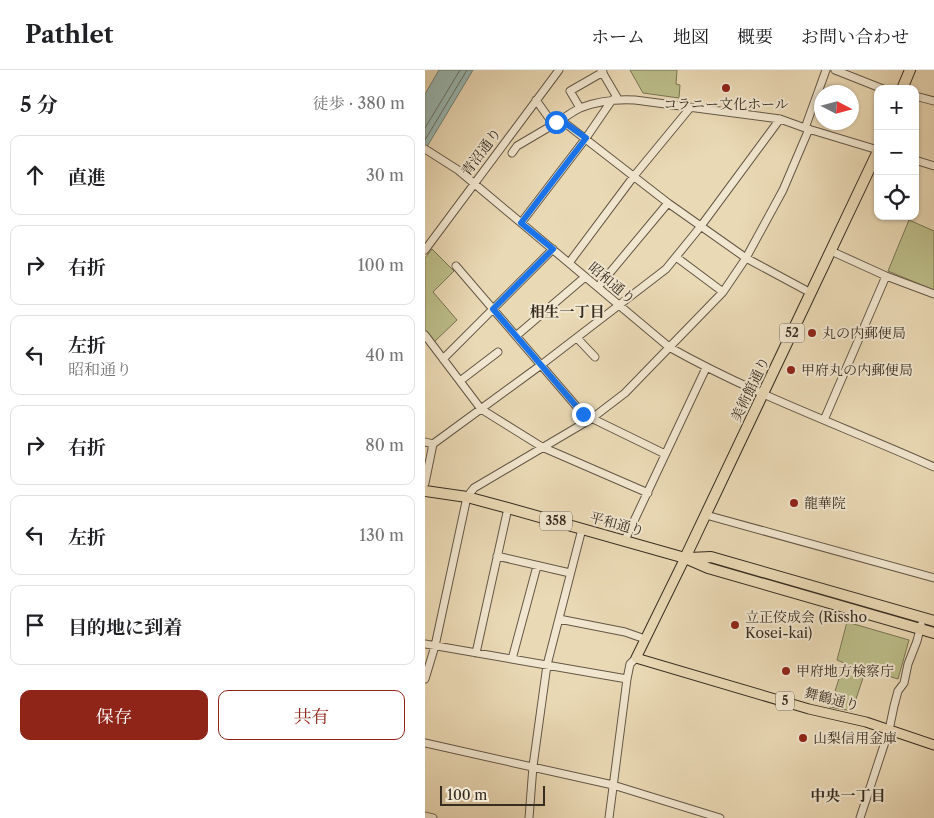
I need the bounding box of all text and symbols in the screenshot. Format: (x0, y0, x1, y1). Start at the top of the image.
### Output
text: Pathlet (25, 20, 113, 49)
text: ホーム (591, 26, 645, 48)
text: 地図 (673, 26, 709, 48)
text: 概要 (737, 26, 773, 48)
text: お問い合わせ (801, 26, 909, 48)
marker: コラニー文化ホール (720, 82, 732, 94)
north arrow (814, 85, 859, 130)
map controls (874, 85, 919, 220)
button: + (874, 85, 919, 130)
text: 5 分 (20, 92, 58, 117)
text: 徒歩 · 380 m (312, 93, 405, 113)
place label: コラニー文化ホール (663, 95, 789, 113)
route start (545, 111, 568, 134)
street label: 青沼通り (457, 124, 505, 180)
button: − (874, 130, 919, 175)
icon: ahead (21, 161, 49, 189)
text: 30 m (366, 165, 404, 185)
text: 直進 (68, 166, 106, 189)
button: locate (874, 175, 919, 220)
icon: right (21, 251, 49, 279)
text: 100 m (358, 255, 404, 275)
text: 右折 (68, 256, 106, 279)
street label: 昭和通り (585, 258, 639, 308)
district label: 相生一丁目 (529, 302, 605, 321)
road number: 52 (779, 324, 805, 342)
place label: 丸の内郵便局 (822, 324, 906, 342)
marker: 丸の内郵便局 (806, 327, 818, 339)
text: 左折 (68, 334, 106, 357)
icon: left (21, 341, 49, 369)
text: 40 m (365, 345, 404, 365)
street label: 美術館通り (727, 354, 773, 424)
text: 昭和通り (68, 359, 132, 379)
place label: 甲府丸の内郵便局 (801, 361, 913, 379)
marker: 甲府丸の内郵便局 (785, 364, 797, 376)
route end (572, 403, 595, 426)
icon: right (21, 431, 49, 459)
text: 80 m (365, 435, 404, 455)
text: 右折 (68, 436, 106, 459)
place label: 龍華院 (804, 494, 846, 512)
marker: 龍華院 (788, 497, 800, 509)
street label: 平和通り (588, 508, 646, 540)
road number: 358 (540, 512, 572, 531)
icon: left (21, 521, 49, 549)
text: 130 m (359, 525, 404, 545)
text: 左折 (68, 526, 106, 549)
place label: 立正佼成会 (Rissho Kosei-kai) (745, 608, 867, 642)
icon: arrive (21, 611, 49, 639)
text: 目的地に到着 (68, 616, 182, 639)
marker: 立正佼成会 (Rissho Kosei-kai) (729, 619, 741, 631)
place label: 甲府地方検察庁 (796, 662, 894, 680)
marker: 甲府地方検察庁 (780, 665, 792, 677)
street label: 舞鶴通り (803, 683, 861, 715)
button: 保存 (20, 690, 208, 740)
button: 共有 (218, 690, 405, 740)
road number: 5 (776, 692, 794, 710)
place label: 山梨信用金庫 (813, 729, 897, 747)
marker: 山梨信用金庫 (797, 732, 809, 744)
scale bar (440, 783, 545, 806)
text: 100 m (447, 786, 487, 804)
district label: 中央一丁目 (810, 786, 886, 805)

